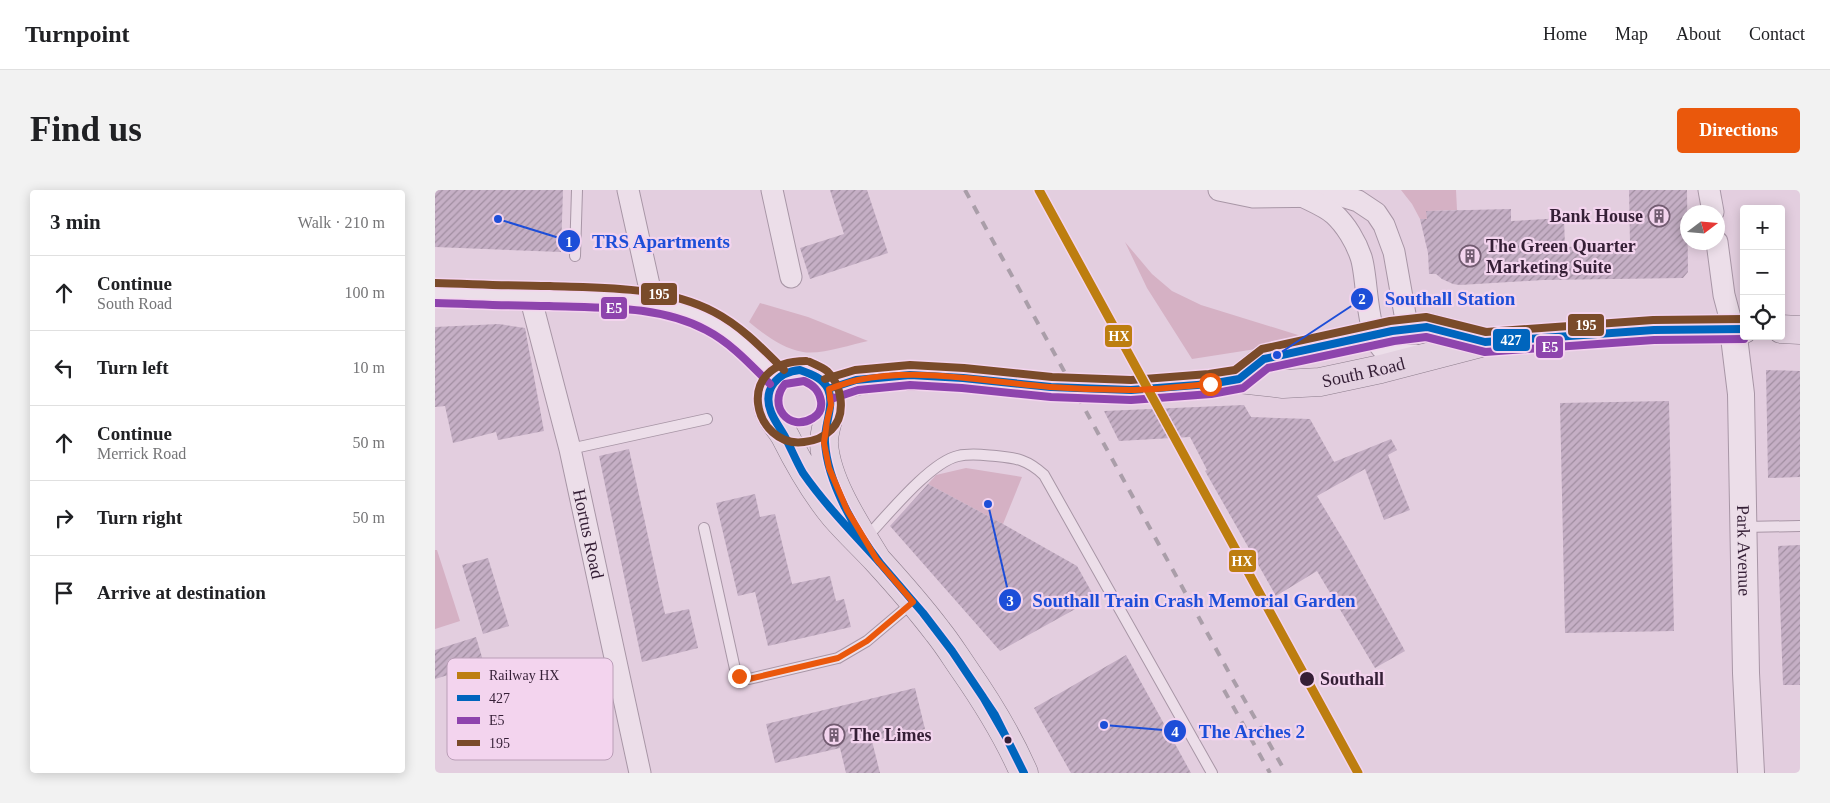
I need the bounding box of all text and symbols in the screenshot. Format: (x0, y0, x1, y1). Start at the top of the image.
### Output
text: Turnpoint (25, 21, 130, 47)
text: Home (1543, 24, 1587, 44)
text: Map (1615, 24, 1648, 44)
text: About (1676, 24, 1721, 44)
text: Contact (1749, 24, 1805, 44)
button: Directions (1677, 108, 1800, 153)
text: Find us (30, 110, 142, 149)
building icon: Bank House (1647, 204, 1671, 228)
north arrow (1680, 205, 1725, 250)
map controls (1740, 205, 1785, 340)
button: + (1740, 205, 1785, 250)
place label: Bank House (1549, 206, 1643, 226)
text: 3 min (50, 210, 101, 234)
text: Walk · 210 m (298, 214, 385, 231)
callout: TRS Apartments (557, 224, 740, 258)
text: TRS Apartments (592, 231, 730, 252)
text: 1 (565, 234, 573, 250)
place label: The Green Quarter Marketing Suite (1486, 236, 1636, 277)
building icon: The Green Quarter Marketing Suite (1458, 244, 1482, 268)
button: − (1740, 250, 1785, 295)
text: Continue (97, 273, 172, 294)
icon: ahead (50, 279, 78, 307)
line badge: 195 (640, 282, 678, 306)
callout: Southall Station (1349, 282, 1525, 316)
text: 100 m (345, 284, 385, 301)
text: 195 (649, 287, 670, 302)
text: Southall Station (1385, 288, 1516, 309)
text: 2 (1358, 291, 1366, 307)
text: South Road (97, 295, 172, 312)
button: locate (1740, 295, 1785, 340)
line badge: E5 (600, 296, 628, 320)
text: E5 (606, 301, 622, 316)
line badge: 195 (1567, 313, 1605, 337)
text: 195 (1576, 318, 1597, 333)
line badge: HX (1104, 324, 1133, 348)
line badge: 427 (1492, 328, 1531, 352)
text: HX (1109, 329, 1130, 344)
text: 427 (1501, 333, 1522, 348)
line badge: E5 (1535, 335, 1564, 359)
text: E5 (1542, 340, 1558, 355)
street label: South Road (1320, 353, 1407, 391)
icon: left (50, 354, 78, 382)
text: Turn left (97, 357, 169, 378)
text: 10 m (353, 359, 385, 376)
route start (1199, 373, 1222, 396)
text: Continue (97, 423, 172, 444)
icon: ahead (50, 429, 78, 457)
text: 50 m (353, 434, 385, 451)
text: Merrick Road (97, 445, 186, 462)
street label: Hortus Road (569, 487, 608, 581)
icon: right (50, 504, 78, 532)
street label: Park Avenue (1733, 505, 1755, 596)
text: Turn right (97, 507, 182, 528)
text: 50 m (353, 509, 385, 526)
line badge: HX (1228, 549, 1257, 573)
text: HX (1232, 554, 1253, 569)
icon: arrive (50, 579, 78, 607)
text: Arrive at destination (97, 582, 266, 603)
callout: Southall Train Crash Memorial Garden (997, 583, 1366, 617)
text: Southall Train Crash Memorial Garden (1032, 590, 1356, 611)
text: 3 (1006, 593, 1014, 609)
legend (447, 658, 613, 760)
route end (728, 665, 751, 688)
text: Railway HX (489, 668, 559, 683)
place label: Southall (1320, 669, 1384, 689)
marker: Southall (1298, 670, 1316, 688)
text: 427 (489, 691, 510, 706)
text: E5 (489, 713, 505, 728)
callout: The Arches 2 (1163, 714, 1315, 748)
text: The Arches 2 (1199, 721, 1305, 742)
building icon: The Limes (822, 723, 846, 747)
text: 4 (1171, 724, 1179, 740)
place label: The Limes (850, 725, 932, 745)
unlabelled marker (1003, 735, 1013, 745)
text: 195 (489, 736, 510, 751)

